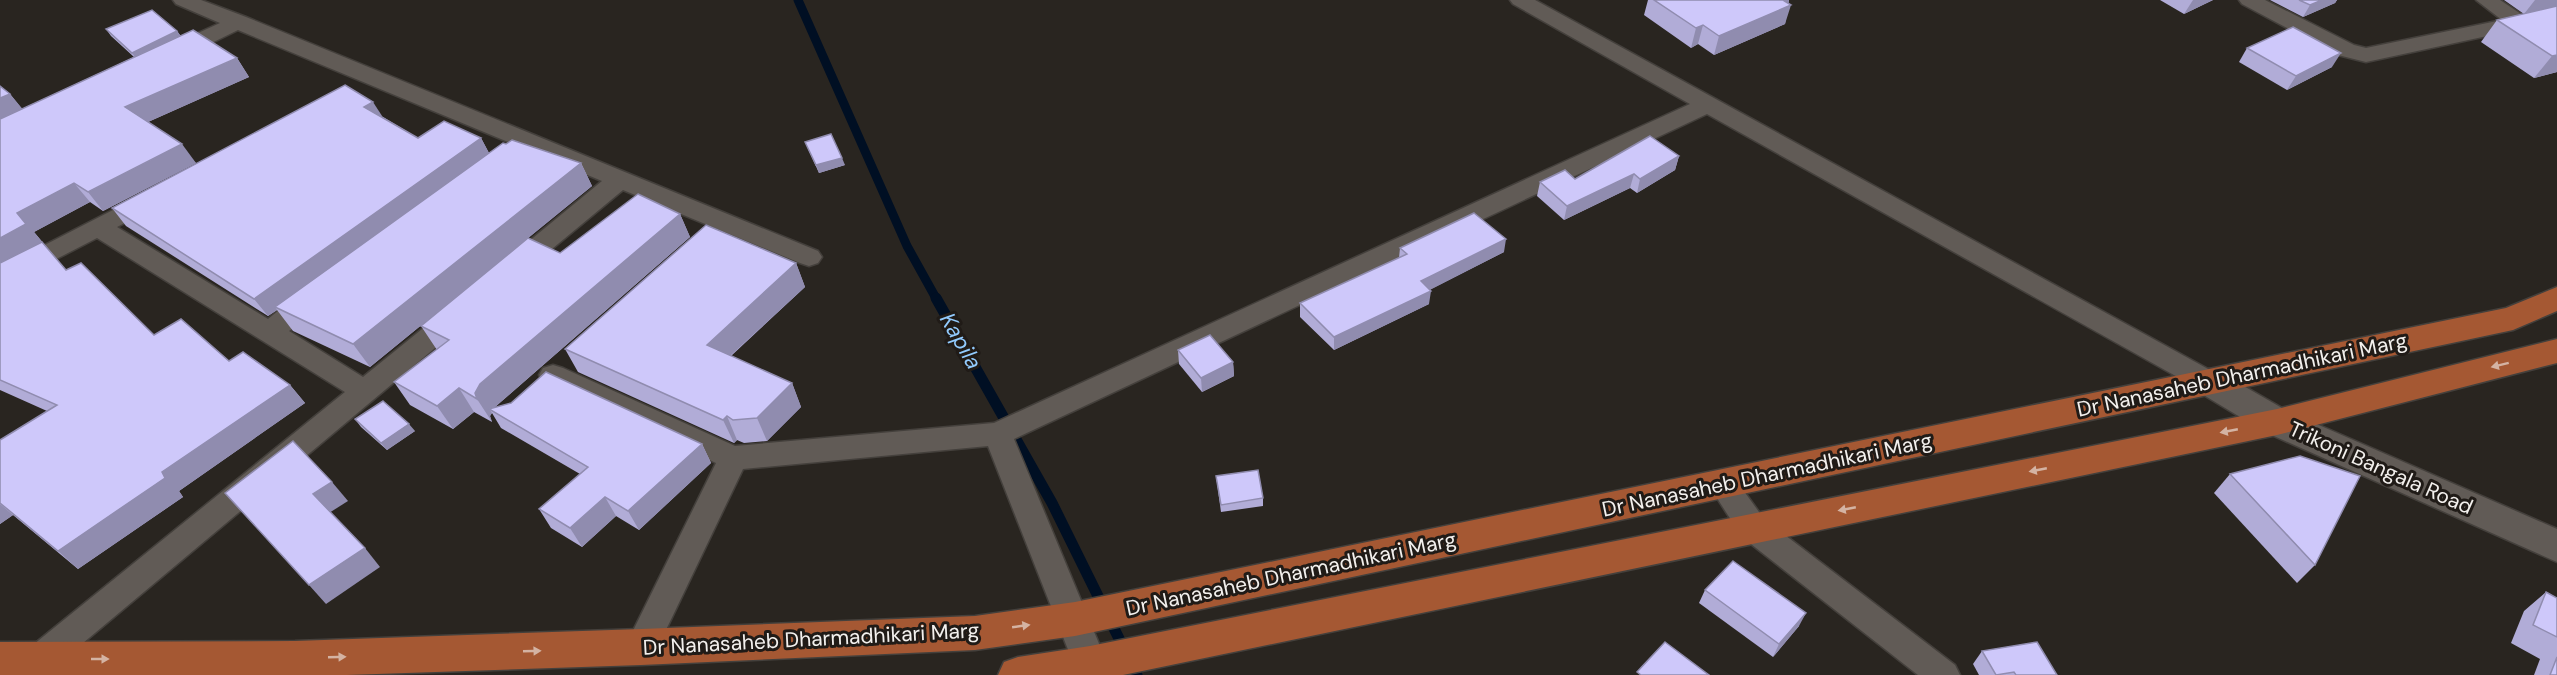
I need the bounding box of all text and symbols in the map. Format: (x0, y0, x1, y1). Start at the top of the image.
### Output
water label: Kapila (933, 307, 989, 375)
street label: Dr Nanasaheb Dharmadhikari Marg (2074, 326, 2410, 424)
one-way arrow (2491, 361, 2509, 371)
street label: Trikoni Bangala Road (2285, 415, 2477, 521)
street label: Dr Nanasaheb Dharmadhikari Marg (1599, 426, 1935, 524)
one-way arrow (2220, 427, 2239, 437)
one-way arrow (2028, 466, 2047, 475)
one-way arrow (1837, 505, 1856, 514)
street label: Dr Nanasaheb Dharmadhikari Marg (1123, 525, 1459, 623)
street label: Dr Nanasaheb Dharmadhikari Marg (642, 616, 980, 662)
one-way arrow (1011, 622, 1030, 631)
one-way arrow (523, 646, 542, 655)
one-way arrow (328, 653, 347, 662)
one-way arrow (91, 654, 110, 664)

